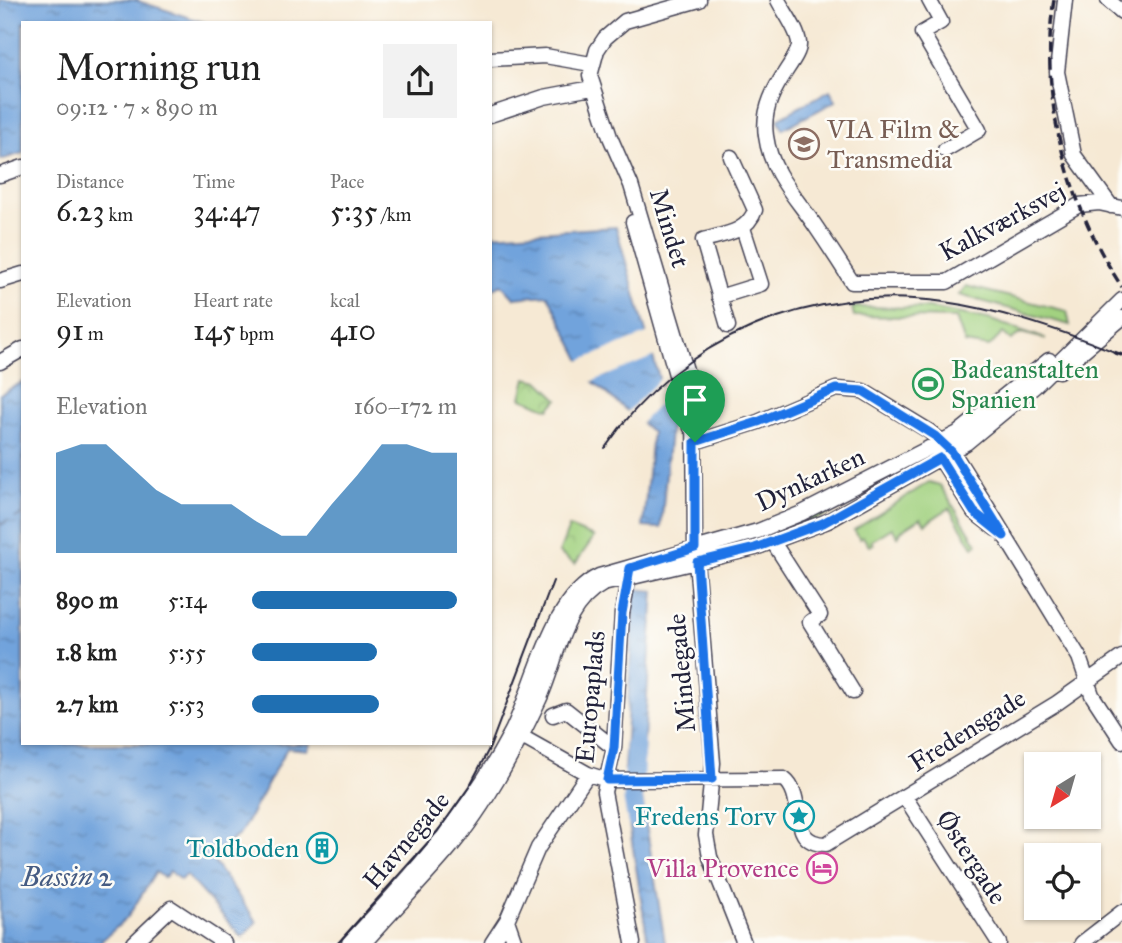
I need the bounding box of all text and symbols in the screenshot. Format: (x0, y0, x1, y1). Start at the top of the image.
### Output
text: Morning run (56, 44, 261, 90)
button: share (383, 44, 457, 118)
text: 09:12 · 7 × 890 m (56, 93, 218, 121)
place label: VIA Film & Transmedia (826, 113, 960, 175)
school or university icon: VIA Film & Transmedia (787, 127, 821, 161)
text: Distance (56, 170, 124, 193)
text: Time (193, 170, 235, 193)
text: Pace (330, 170, 364, 193)
street label: Kalkværksvej (933, 174, 1071, 268)
street label: Mindet (643, 185, 697, 271)
text: 6.23 (56, 193, 104, 229)
text: 34:47 (193, 193, 261, 229)
text: 5:35 (330, 193, 377, 229)
text: km (104, 203, 133, 226)
text: /km (377, 203, 411, 226)
text: Elevation (56, 289, 131, 312)
text: Heart rate (193, 289, 273, 312)
text: kcal (330, 289, 360, 312)
text: 91 (56, 312, 84, 348)
text: 145 (193, 312, 236, 348)
text: 410 (330, 312, 376, 348)
text: m (84, 322, 104, 345)
text: bpm (236, 322, 274, 345)
place label: Badeanstalten Spanien (951, 353, 1099, 415)
sports icon: Badeanstalten Spanien (911, 367, 945, 401)
pin (665, 370, 725, 442)
icon: arrive (676, 381, 714, 419)
text: Elevation (56, 392, 147, 420)
text: 160–172 m (354, 392, 457, 420)
street label: Dynkarken (751, 440, 869, 518)
text: 890 m (56, 586, 118, 614)
text: 5:14 (168, 586, 206, 614)
street label: Mindegade (660, 612, 702, 734)
street label: Europaplads (568, 629, 612, 765)
text: 1.8 km (56, 638, 117, 666)
text: 5:55 (168, 638, 206, 666)
street label: Fredensgade (903, 682, 1031, 778)
text: 2.7 km (56, 690, 118, 718)
text: 5:53 (168, 690, 204, 718)
north arrow (1024, 752, 1101, 830)
map controls (1024, 752, 1101, 920)
street label: Havnegade (356, 785, 456, 895)
place icon: Fredens Torv (782, 799, 816, 833)
place label: Fredens Torv (635, 800, 777, 832)
street label: Østergade (930, 804, 1014, 910)
building icon: Toldboden (305, 831, 339, 865)
place label: Toldboden (186, 832, 299, 864)
button: locate (1024, 843, 1101, 920)
hotel icon: Villa Provence (805, 851, 839, 885)
place label: Villa Provence (646, 852, 799, 884)
water label: Bassin 2 (20, 859, 113, 894)

